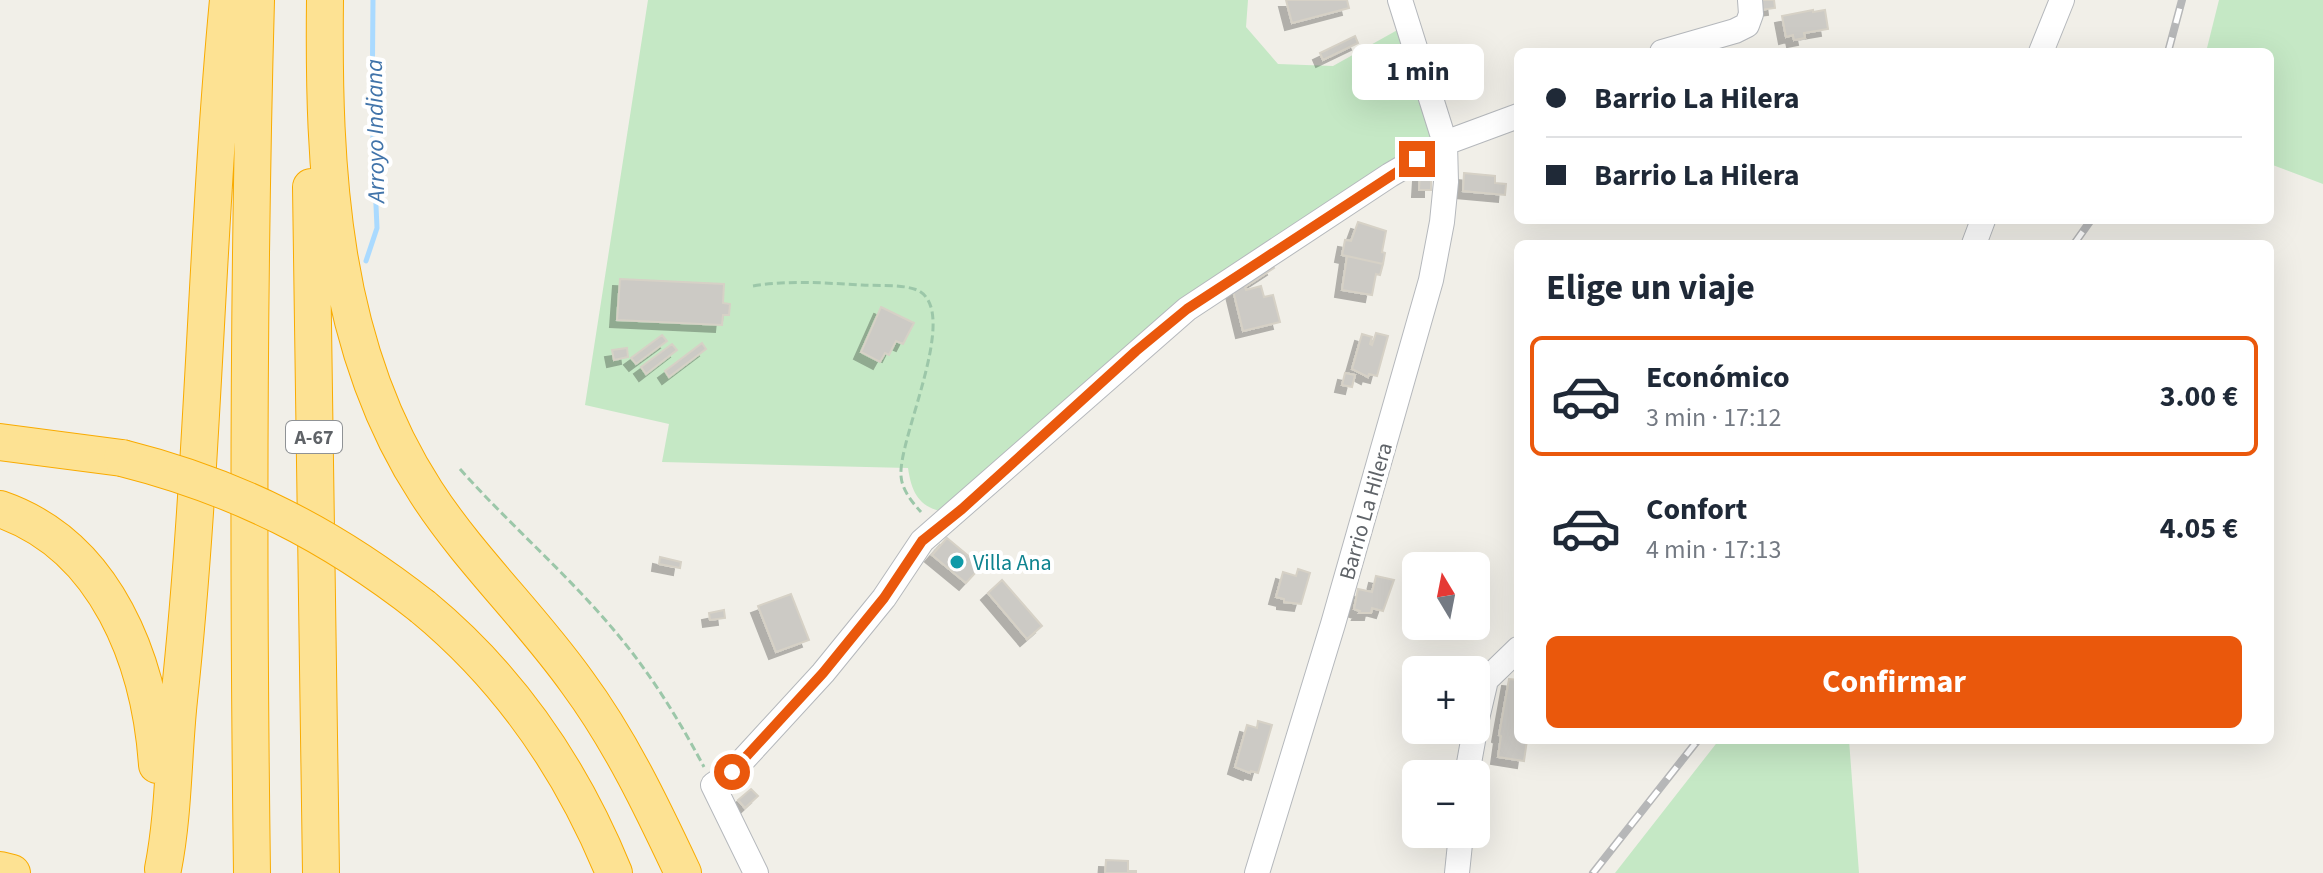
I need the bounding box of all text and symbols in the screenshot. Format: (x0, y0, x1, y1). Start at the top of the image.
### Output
callout: 1 min (1351, 43, 1483, 99)
text: 1 min (1386, 53, 1450, 90)
water label: Arroyo Indiana (357, 59, 394, 205)
text: Barrio La Hilera (1594, 77, 1800, 120)
route end (1399, 141, 1435, 177)
text: Barrio La Hilera (1594, 154, 1800, 197)
text: Elige un viaje (1546, 262, 1755, 313)
text: Económico (1646, 356, 1790, 399)
icon: car (1550, 360, 1622, 432)
text: 3.00 € (2160, 375, 2238, 418)
text: 3 min · 17:12 (1646, 399, 1781, 436)
road number: A-67 (286, 421, 342, 453)
street label: Barrio La Hilera (1331, 439, 1401, 584)
text: Confort (1646, 488, 1747, 531)
icon: car (1550, 492, 1622, 564)
text: 4.05 € (2160, 507, 2238, 550)
text: 4 min · 17:13 (1646, 531, 1781, 568)
place label: Villa Ana (973, 547, 1052, 579)
north arrow (1402, 552, 1490, 640)
map controls (1402, 552, 1490, 848)
marker: Villa Ana (948, 553, 966, 571)
button: Confirmar (1546, 636, 2242, 728)
button: + (1402, 656, 1490, 744)
route start (714, 754, 750, 790)
button: − (1402, 760, 1490, 848)

